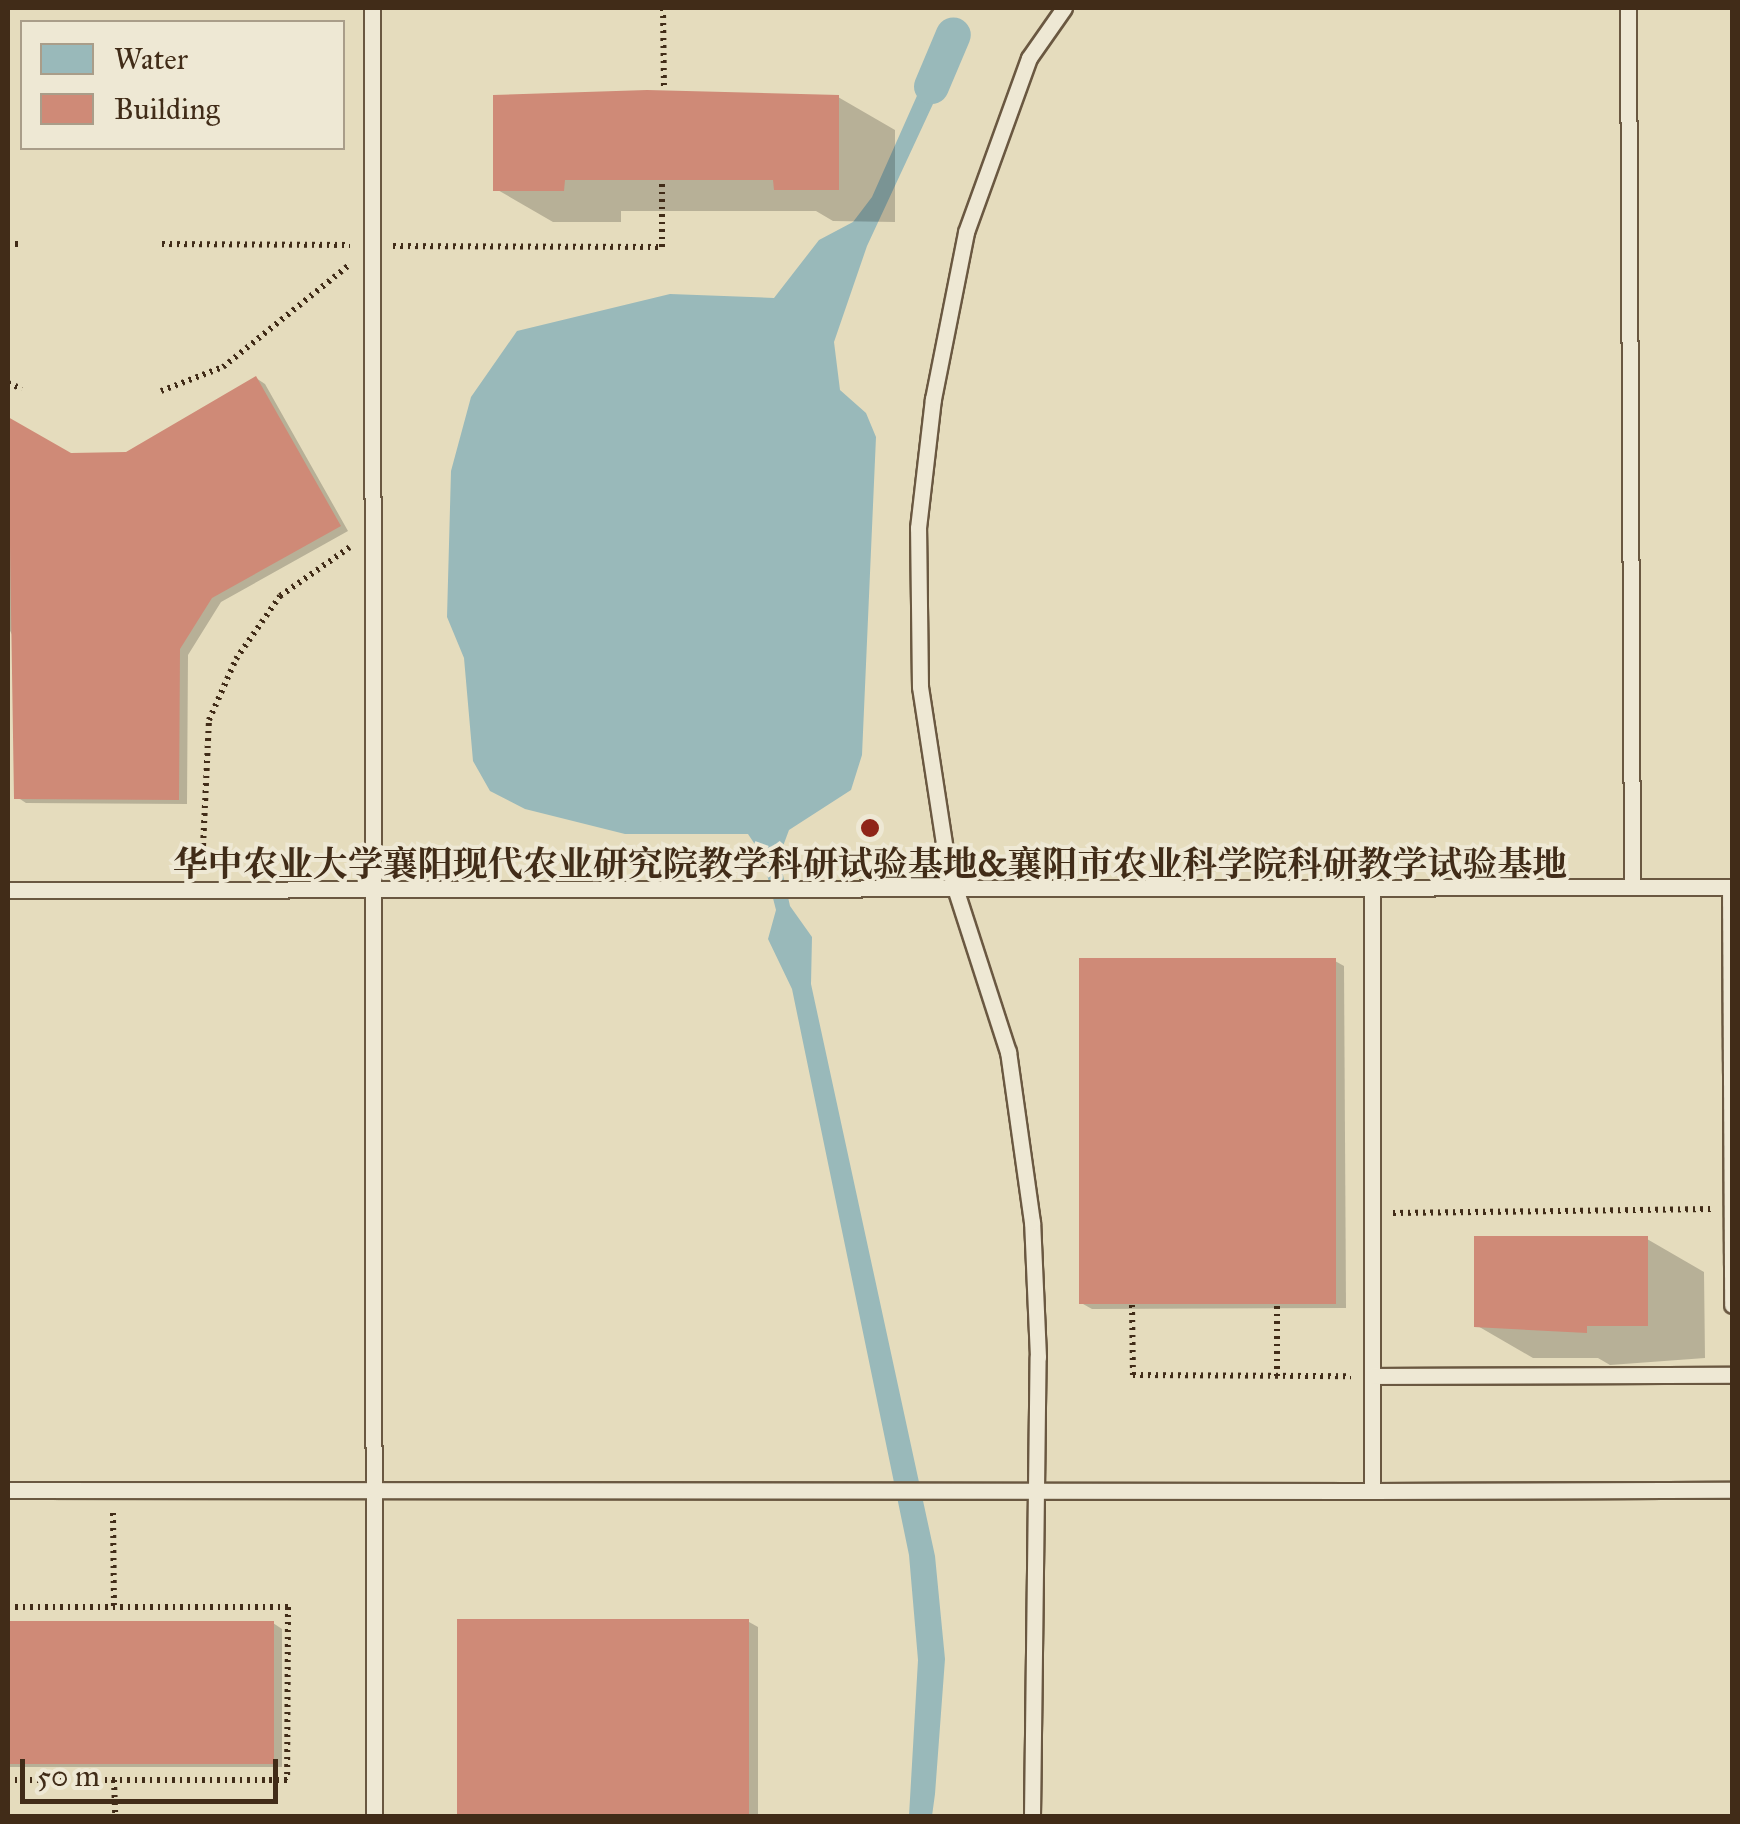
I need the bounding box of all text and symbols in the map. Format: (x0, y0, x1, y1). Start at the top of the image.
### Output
legend (20, 20, 345, 150)
text: Water (114, 41, 188, 77)
text: Building (114, 91, 220, 127)
marker: 华中农业大学襄阳现代农业研究院教学科研试验基地&襄阳市农业科学院科研教学试验基地 (859, 817, 881, 839)
place label: 华中农业大学襄阳现代农业研究院教学科研试验基地&襄阳市农业科学院科研教学试验基地 (173, 844, 1567, 886)
scale bar (25, 1739, 282, 1801)
text: 50 m (37, 1758, 100, 1794)

